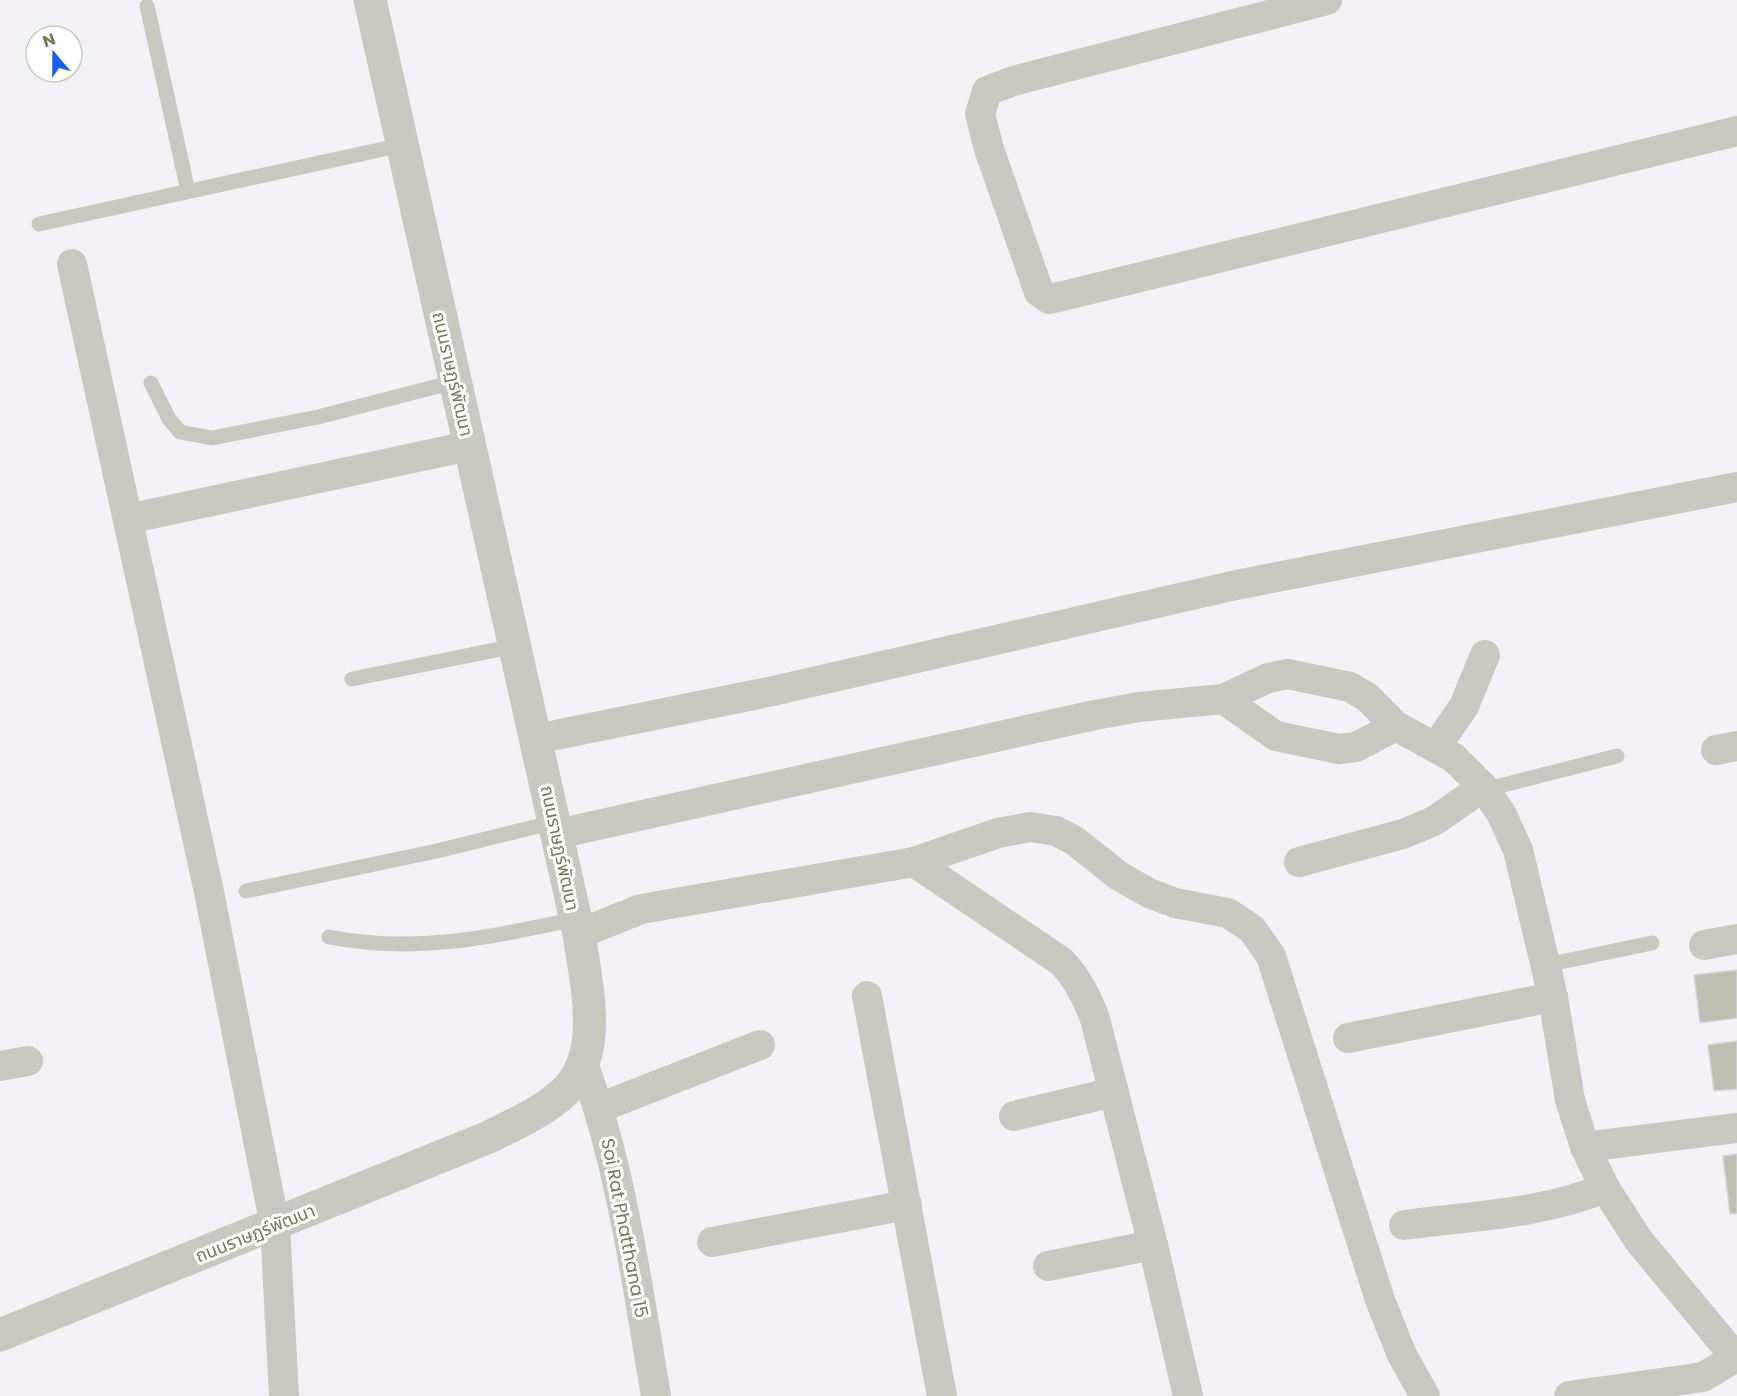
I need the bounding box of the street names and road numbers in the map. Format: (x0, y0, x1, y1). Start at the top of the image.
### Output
street label: ถนนราษฏร์พัฒนา (427, 309, 479, 439)
street label: ถนนราษฏร์พัฒนา (535, 783, 585, 913)
street label: Soi Rat Phatthana 15 (595, 1136, 655, 1320)
street label: ถนนราษฏร์พัฒนา (191, 1198, 319, 1268)

